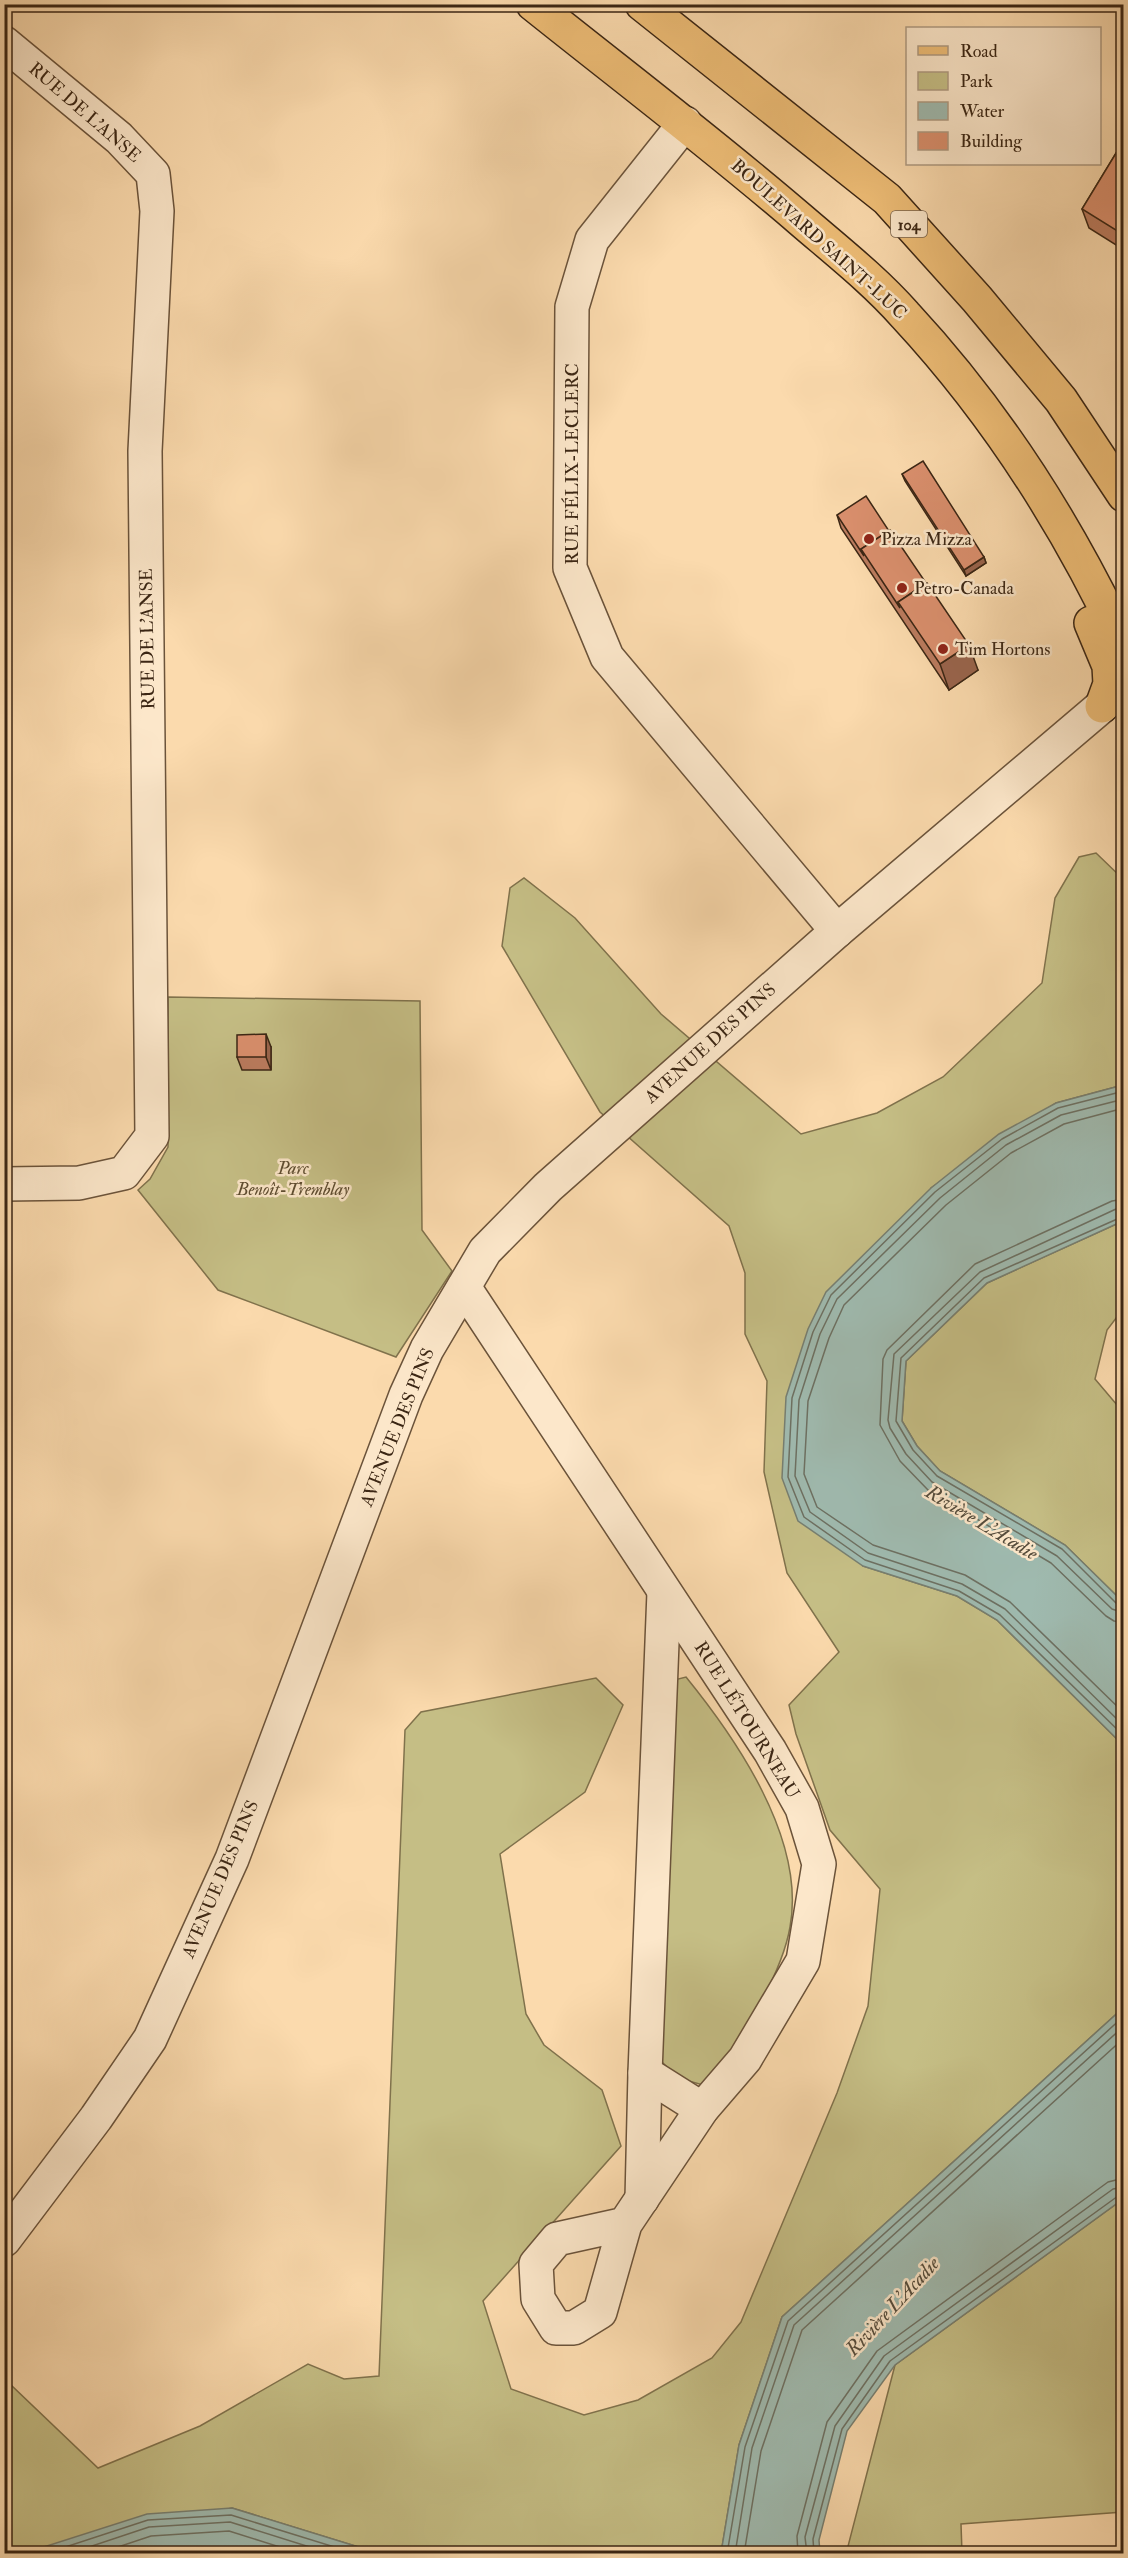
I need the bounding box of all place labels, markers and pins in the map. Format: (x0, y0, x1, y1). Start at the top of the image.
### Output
place label: Pizza Mizza (881, 528, 972, 551)
marker: Pizza Mizza (862, 532, 876, 546)
place label: Petro-Canada (914, 577, 1014, 600)
marker: Petro-Canada (895, 581, 909, 595)
place label: Tim Hortons (955, 638, 1050, 661)
marker: Tim Hortons (936, 642, 950, 656)

